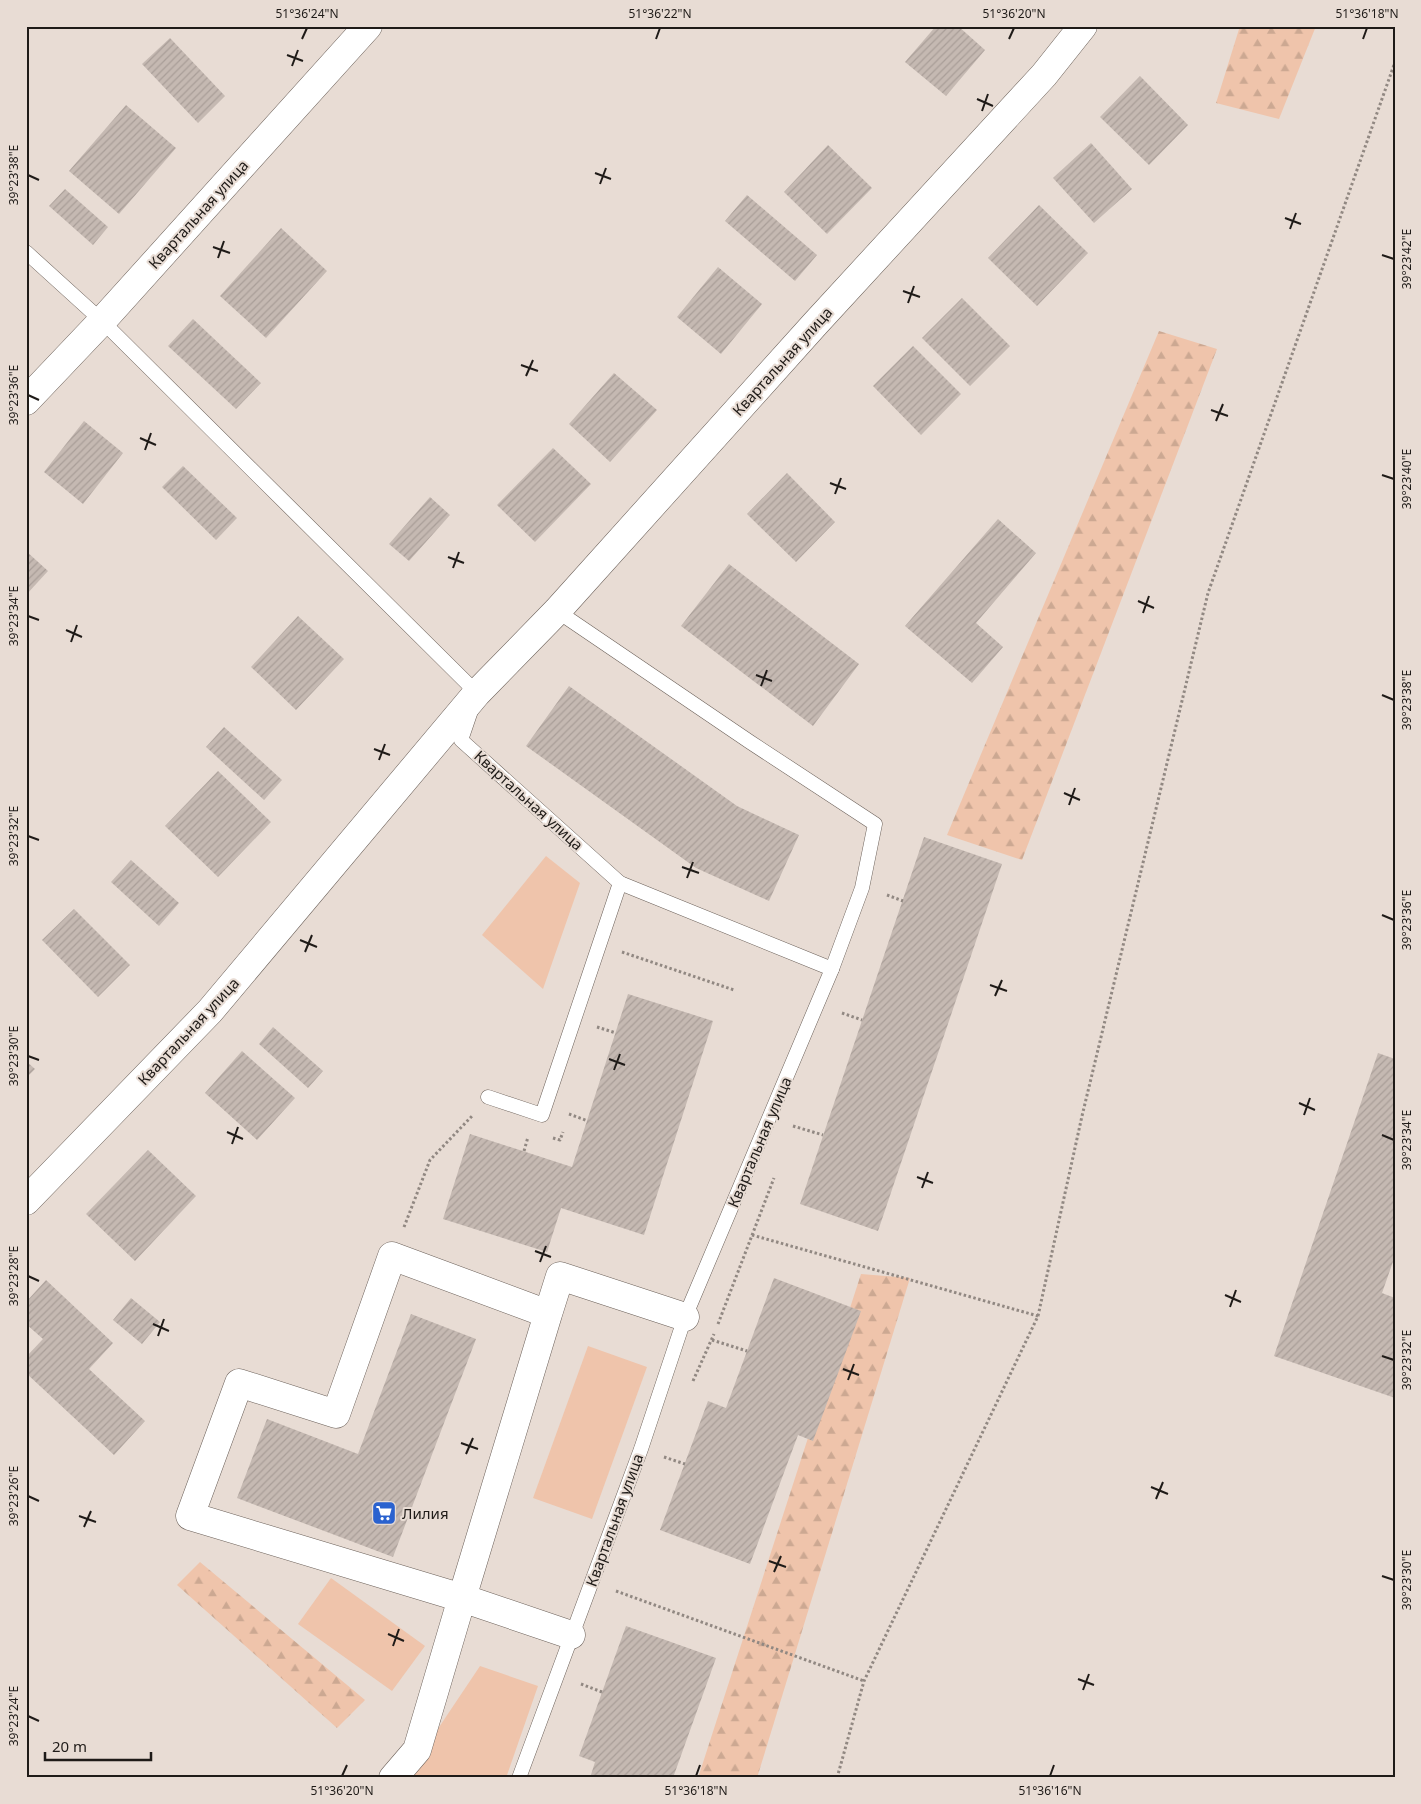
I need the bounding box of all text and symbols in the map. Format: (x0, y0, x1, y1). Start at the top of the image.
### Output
text: 51°36'24"N (275, 5, 339, 22)
text: 51°36'22"N (628, 5, 692, 22)
text: 51°36'20"N (982, 5, 1046, 22)
text: 51°36'18"N (1335, 5, 1399, 22)
text: 39°23'38"E (5, 145, 22, 205)
street label: Квартальная улица (144, 155, 252, 273)
text: 39°23'42"E (1398, 229, 1415, 289)
street label: Квартальная улица (728, 302, 836, 420)
text: 39°23'36"E (5, 365, 22, 425)
text: 39°23'40"E (1398, 449, 1415, 509)
text: 39°23'34"E (5, 586, 22, 646)
text: 39°23'38"E (1398, 670, 1415, 730)
street label: Квартальная улица (470, 746, 588, 854)
text: 39°23'32"E (5, 806, 22, 866)
text: 39°23'36"E (1398, 890, 1415, 950)
street label: Квартальная улица (133, 973, 243, 1089)
text: 39°23'30"E (5, 1026, 22, 1086)
street label: Квартальная улица (722, 1074, 796, 1210)
text: 39°23'34"E (1398, 1110, 1415, 1170)
text: 39°23'28"E (5, 1246, 22, 1306)
text: 39°23'32"E (1398, 1330, 1415, 1390)
street label: Квартальная улица (581, 1451, 647, 1589)
text: 39°23'26"E (5, 1466, 22, 1526)
supermarket icon: Лилия (371, 1500, 397, 1526)
place label: Лилия (402, 1503, 449, 1523)
text: 39°23'30"E (1398, 1550, 1415, 1610)
text: 39°23'24"E (5, 1686, 22, 1746)
scale bar (45, 1729, 151, 1761)
text: 20 m (52, 1736, 87, 1756)
text: 51°36'20"N (310, 1782, 374, 1799)
text: 51°36'18"N (664, 1782, 728, 1799)
text: 51°36'16"N (1018, 1782, 1082, 1799)

